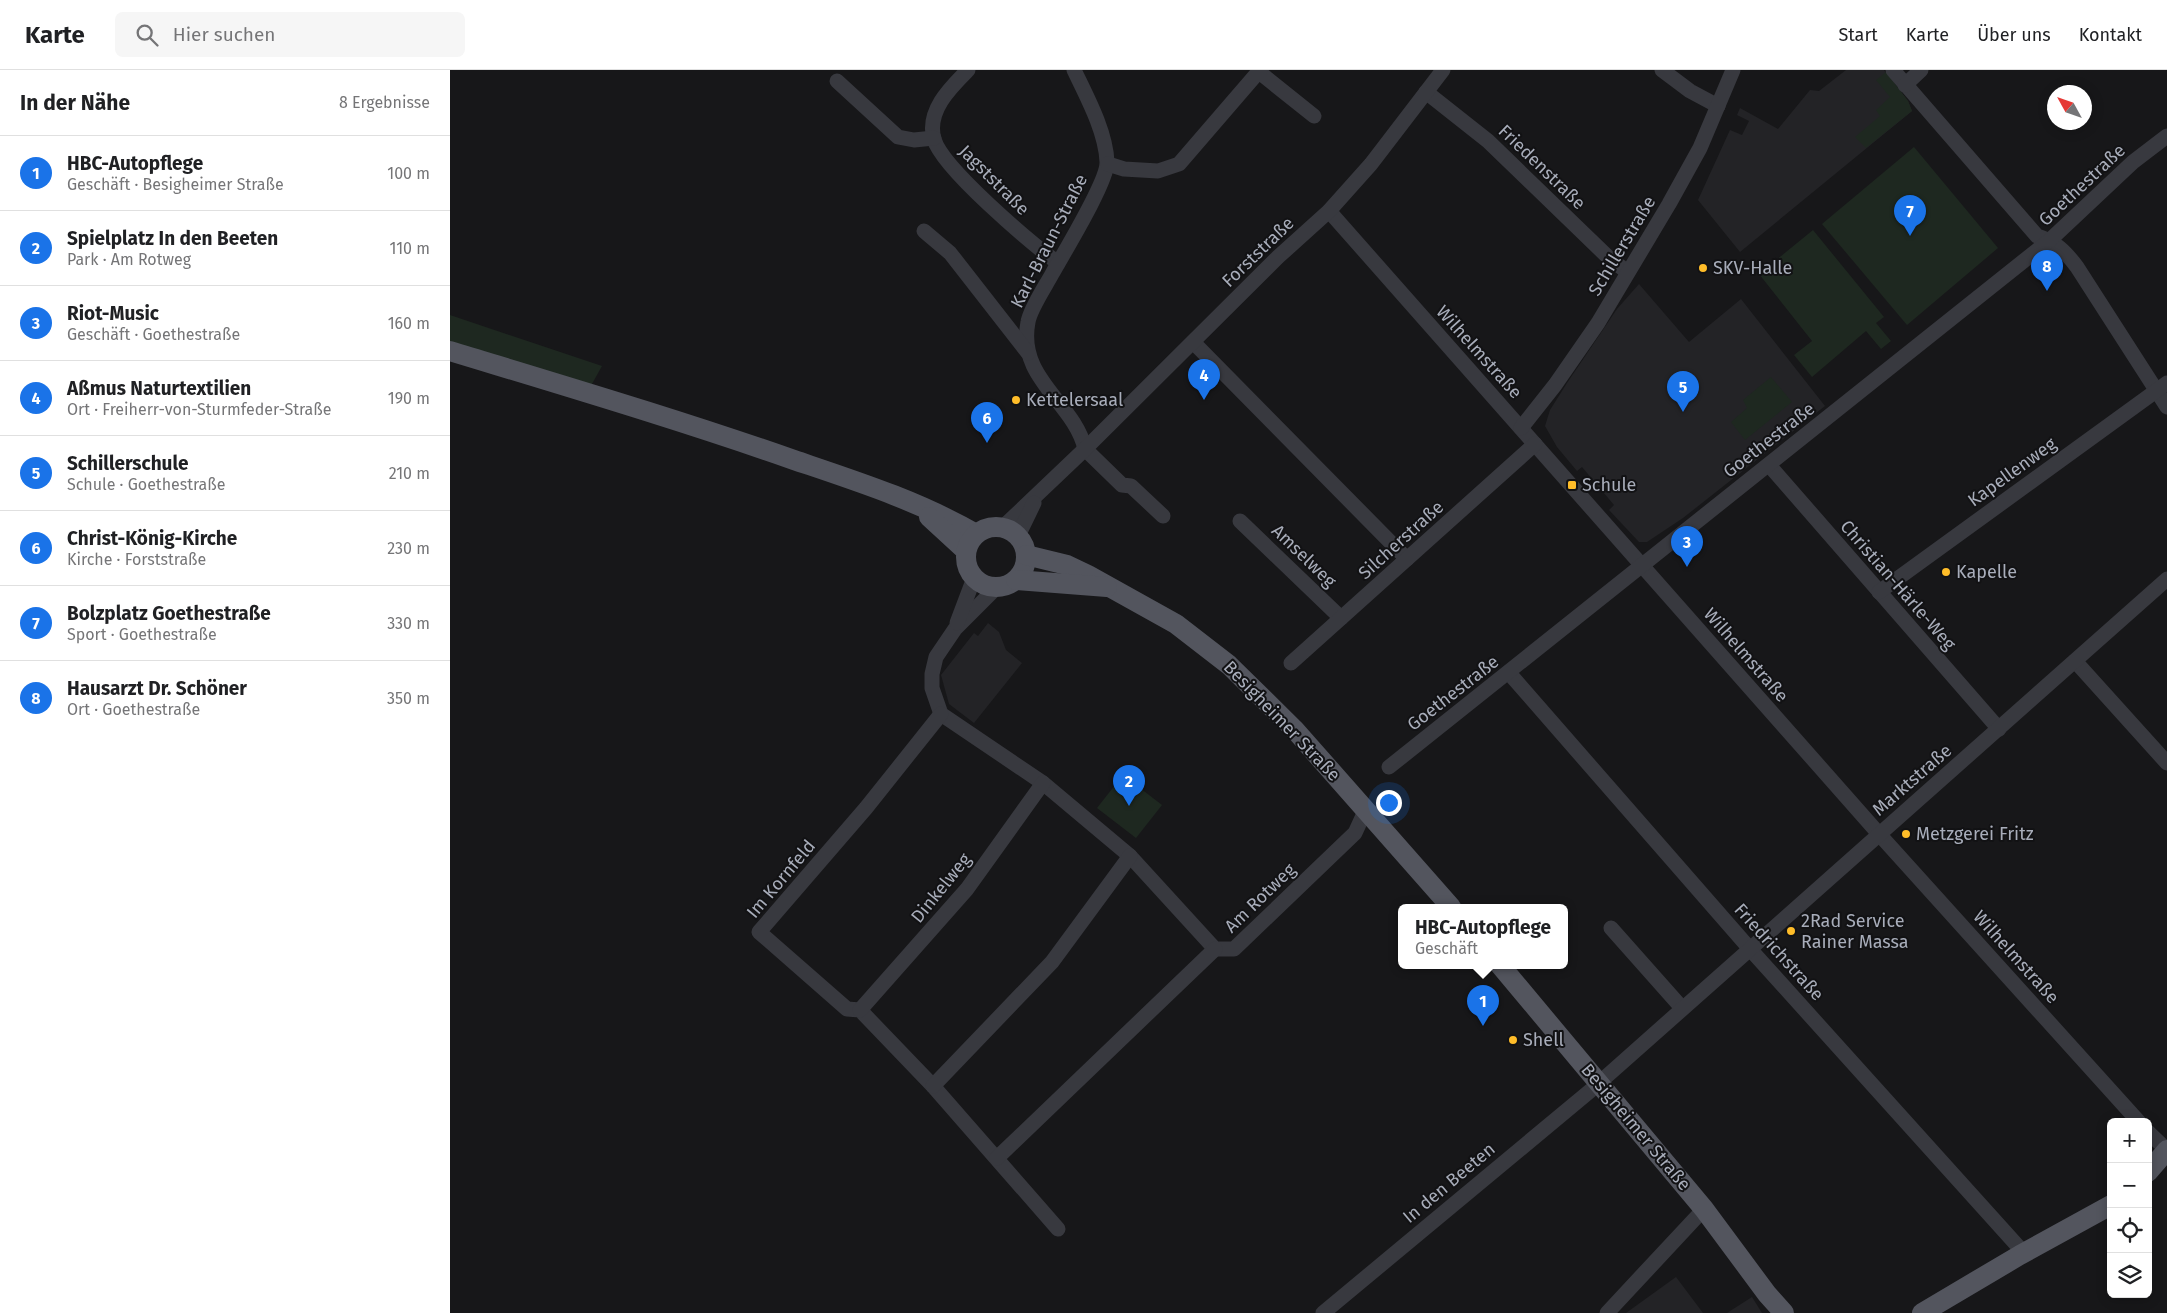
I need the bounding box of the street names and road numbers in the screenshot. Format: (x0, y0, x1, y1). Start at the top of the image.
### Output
street label: Friedenstraße (1494, 120, 1590, 214)
street label: Goethestraße (2034, 139, 2130, 231)
street label: Jagststraße (954, 140, 1034, 220)
street label: Karl-Braun-Straße (1006, 170, 1092, 312)
street label: Schillerstraße (1584, 192, 1660, 300)
street label: Forststraße (1217, 212, 1299, 292)
street label: Wilhelmstraße (1431, 301, 1527, 403)
street label: Goethestraße (1719, 397, 1819, 483)
street label: Kapellenweg (1964, 432, 2061, 511)
street label: Silcherstraße (1354, 496, 1448, 584)
street label: Christian-Härle-Weg (1836, 515, 1961, 655)
street label: Amselweg (1267, 520, 1341, 593)
street label: Wilhelmstraße (1699, 603, 1793, 707)
street label: Goethestraße (1403, 650, 1503, 736)
street label: Besigheimer Straße (1219, 656, 1345, 786)
street label: Marktstraße (1868, 740, 1956, 820)
street label: Im Kornfeld (742, 835, 820, 923)
street label: Dinkelweg (906, 848, 976, 927)
street label: Am Rotweg (1220, 858, 1301, 937)
street label: Friedrichstraße (1730, 899, 1828, 1005)
street label: Wilhelmstraße (1968, 906, 2064, 1008)
street label: Besigheimer Straße (1577, 1059, 1695, 1195)
street label: In den Beeten (1398, 1138, 1500, 1228)

